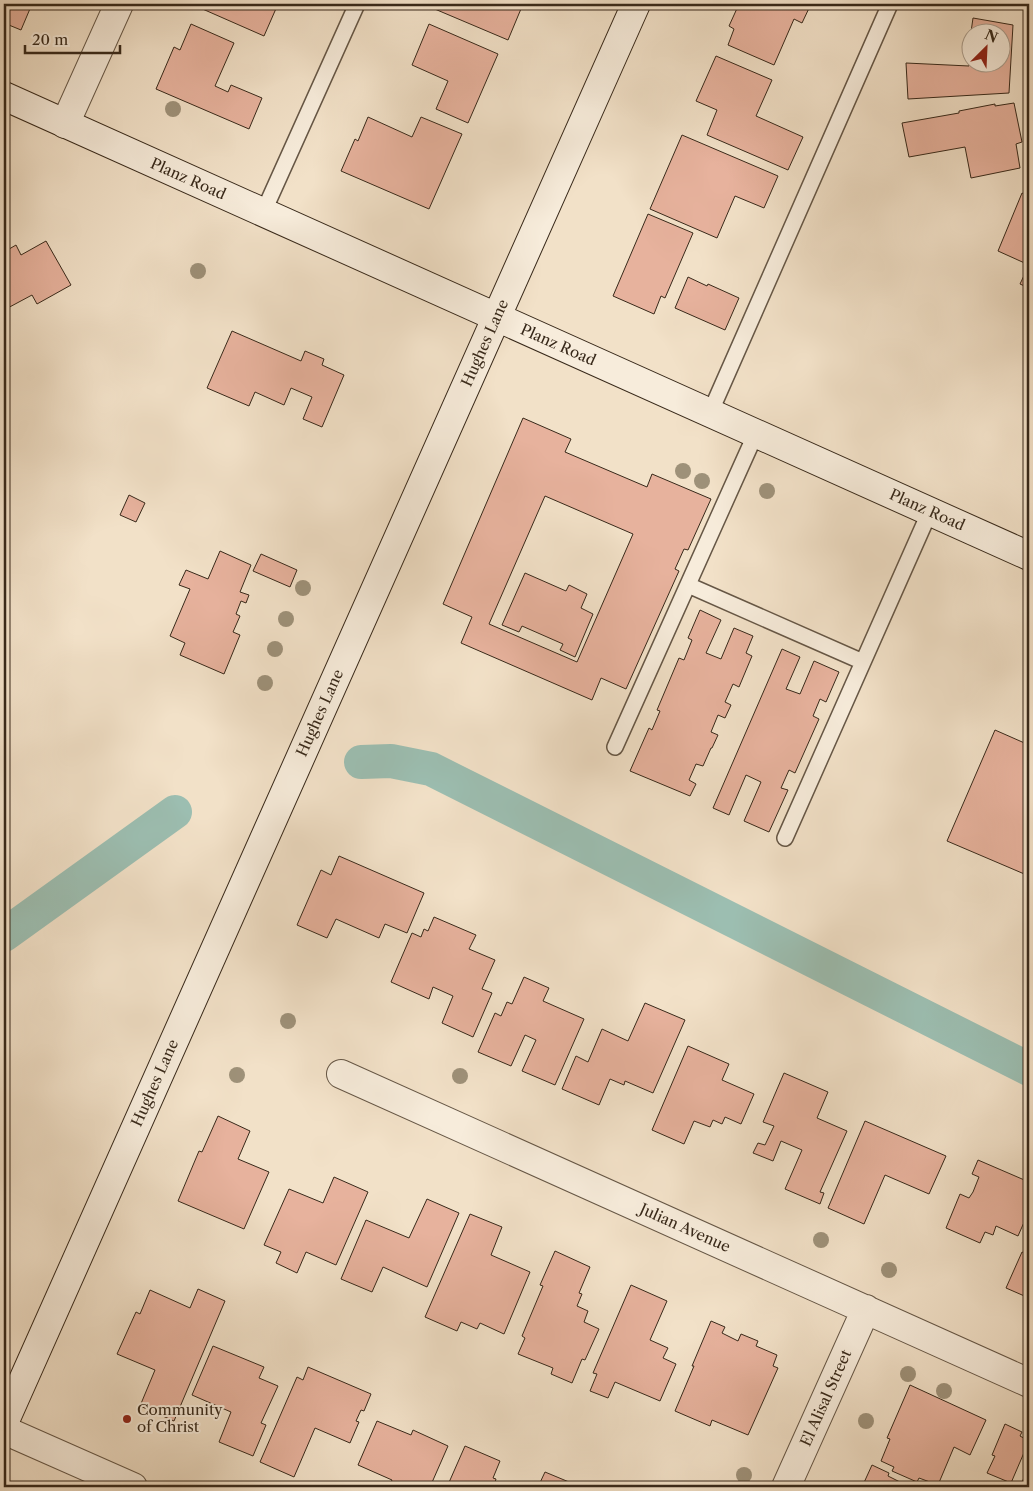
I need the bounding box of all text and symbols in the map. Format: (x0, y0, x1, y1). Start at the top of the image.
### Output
scale bar (25, 22, 120, 54)
north arrow (960, 22, 1010, 72)
text: N (982, 25, 1001, 47)
text: 20 m (32, 30, 68, 49)
street label: Planz Road (148, 153, 229, 204)
street label: Hughes Lane (457, 296, 512, 389)
street label: Planz Road (518, 319, 599, 370)
street label: Planz Road (887, 484, 968, 535)
street label: Hughes Lane (292, 666, 347, 759)
street label: Hughes Lane (127, 1036, 182, 1129)
street label: Julian Avenue (635, 1198, 734, 1256)
street label: El Alisal Street (796, 1346, 856, 1449)
place label: Community of Christ (137, 1400, 223, 1436)
marker: Community of Christ (121, 1413, 133, 1425)

